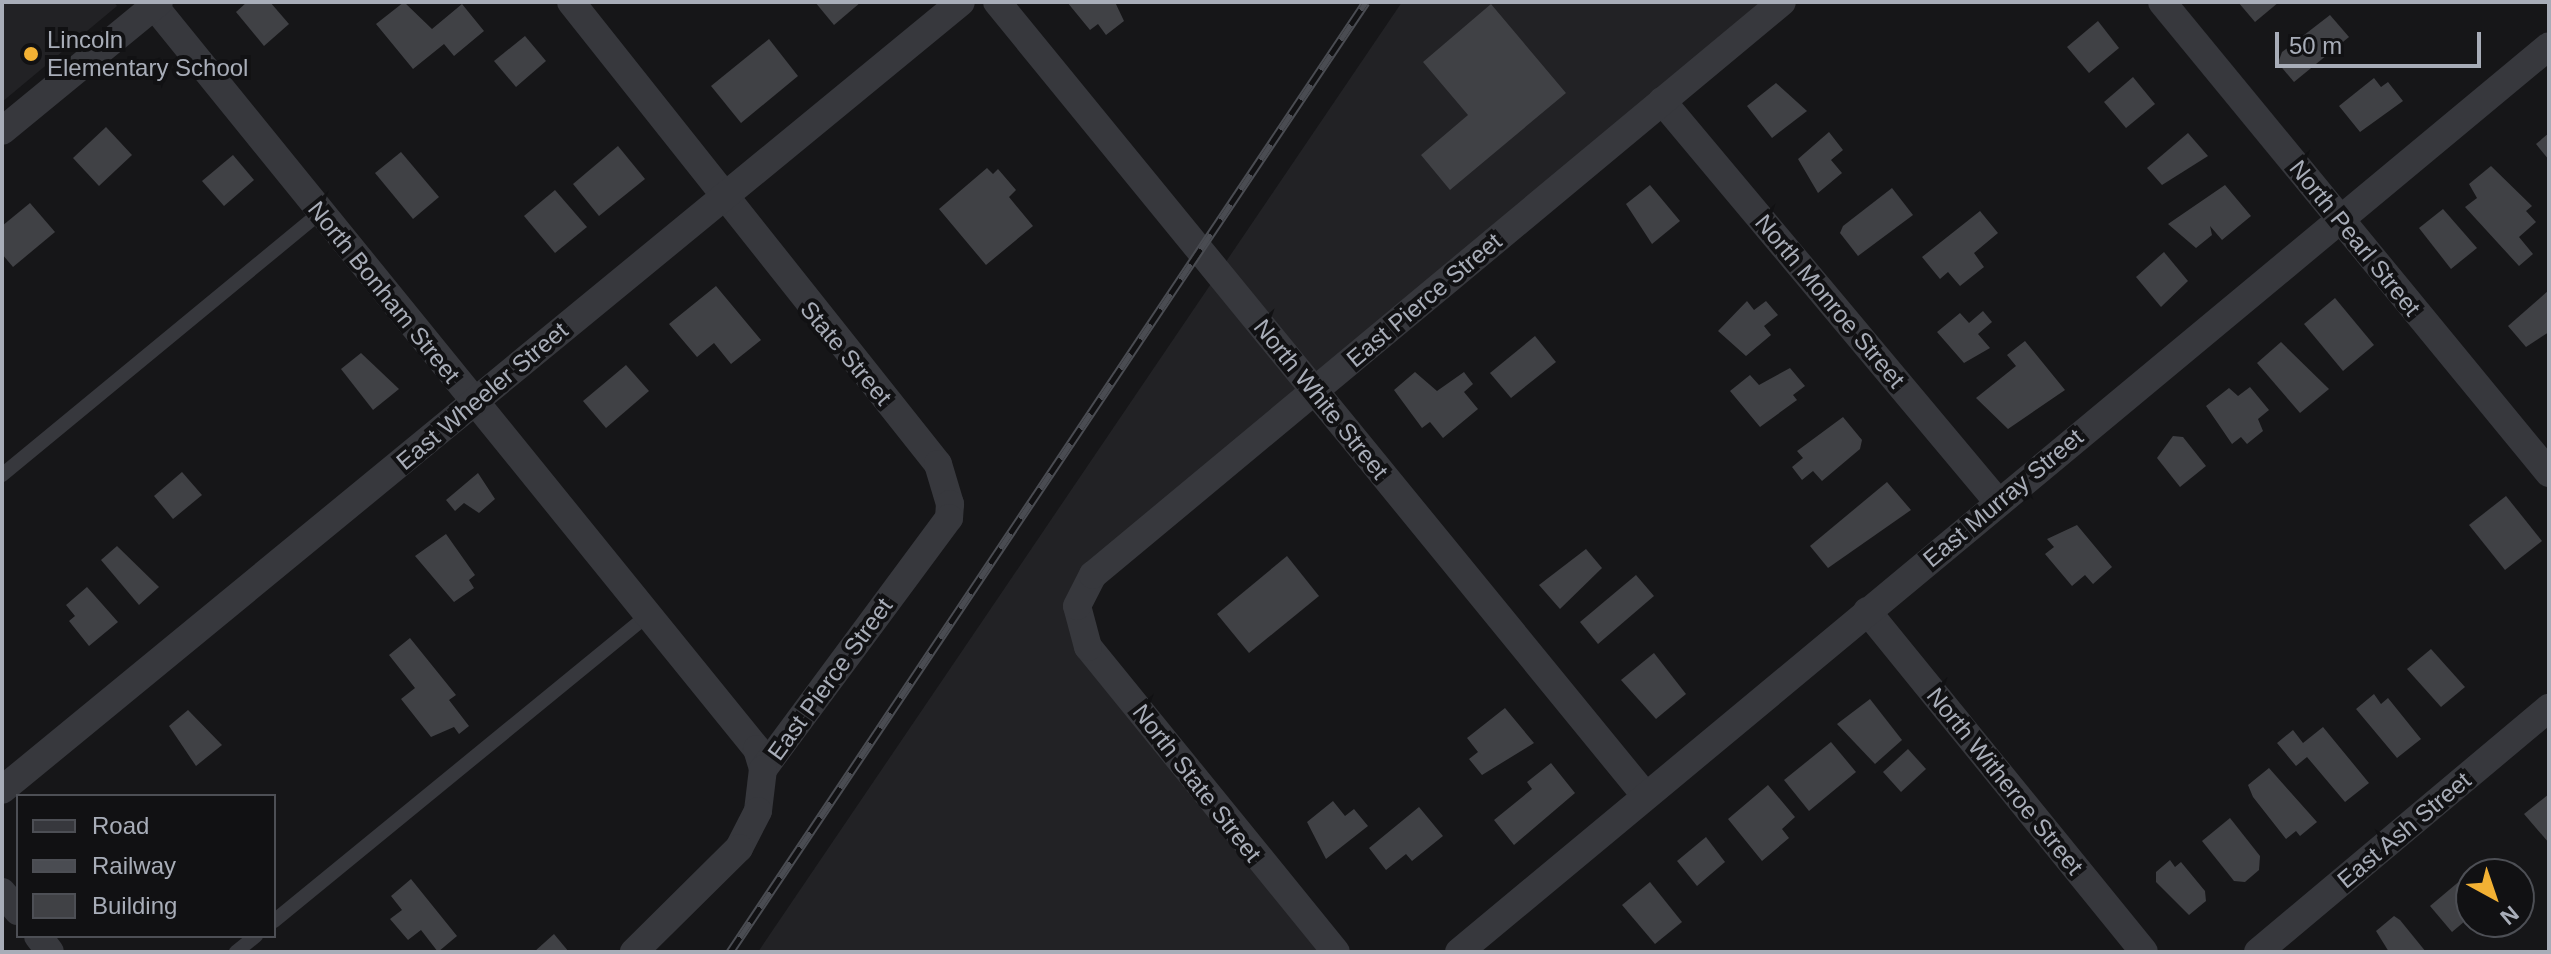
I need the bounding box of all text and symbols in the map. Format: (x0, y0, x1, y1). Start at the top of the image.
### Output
scale bar (2279, 16, 2485, 66)
place label: Lincoln Elementary School (47, 26, 248, 82)
text: 50 m (2289, 32, 2342, 59)
marker: Lincoln Elementary School (22, 45, 40, 63)
street label: North Pearl Street (2283, 154, 2427, 322)
street label: North Bonham Street (302, 195, 466, 389)
street label: North Monroe Street (1749, 208, 1911, 394)
street label: East Pierce Street (1341, 227, 1507, 373)
street label: State Street (794, 295, 898, 411)
street label: North White Street (1248, 313, 1394, 485)
street label: East Wheeler Street (390, 316, 574, 476)
street label: East Murray Street (1917, 423, 2089, 573)
street label: East Pierce Street (762, 592, 898, 766)
street label: North Witheroe Street (1921, 682, 2089, 880)
street label: North State Street (1127, 698, 1267, 868)
street label: East Ash Street (2331, 765, 2477, 895)
legend (16, 794, 276, 938)
text: Road (92, 812, 149, 839)
text: Railway (92, 852, 176, 879)
north arrow (2455, 858, 2535, 938)
text: Building (92, 892, 177, 919)
text: N (2495, 901, 2524, 930)

